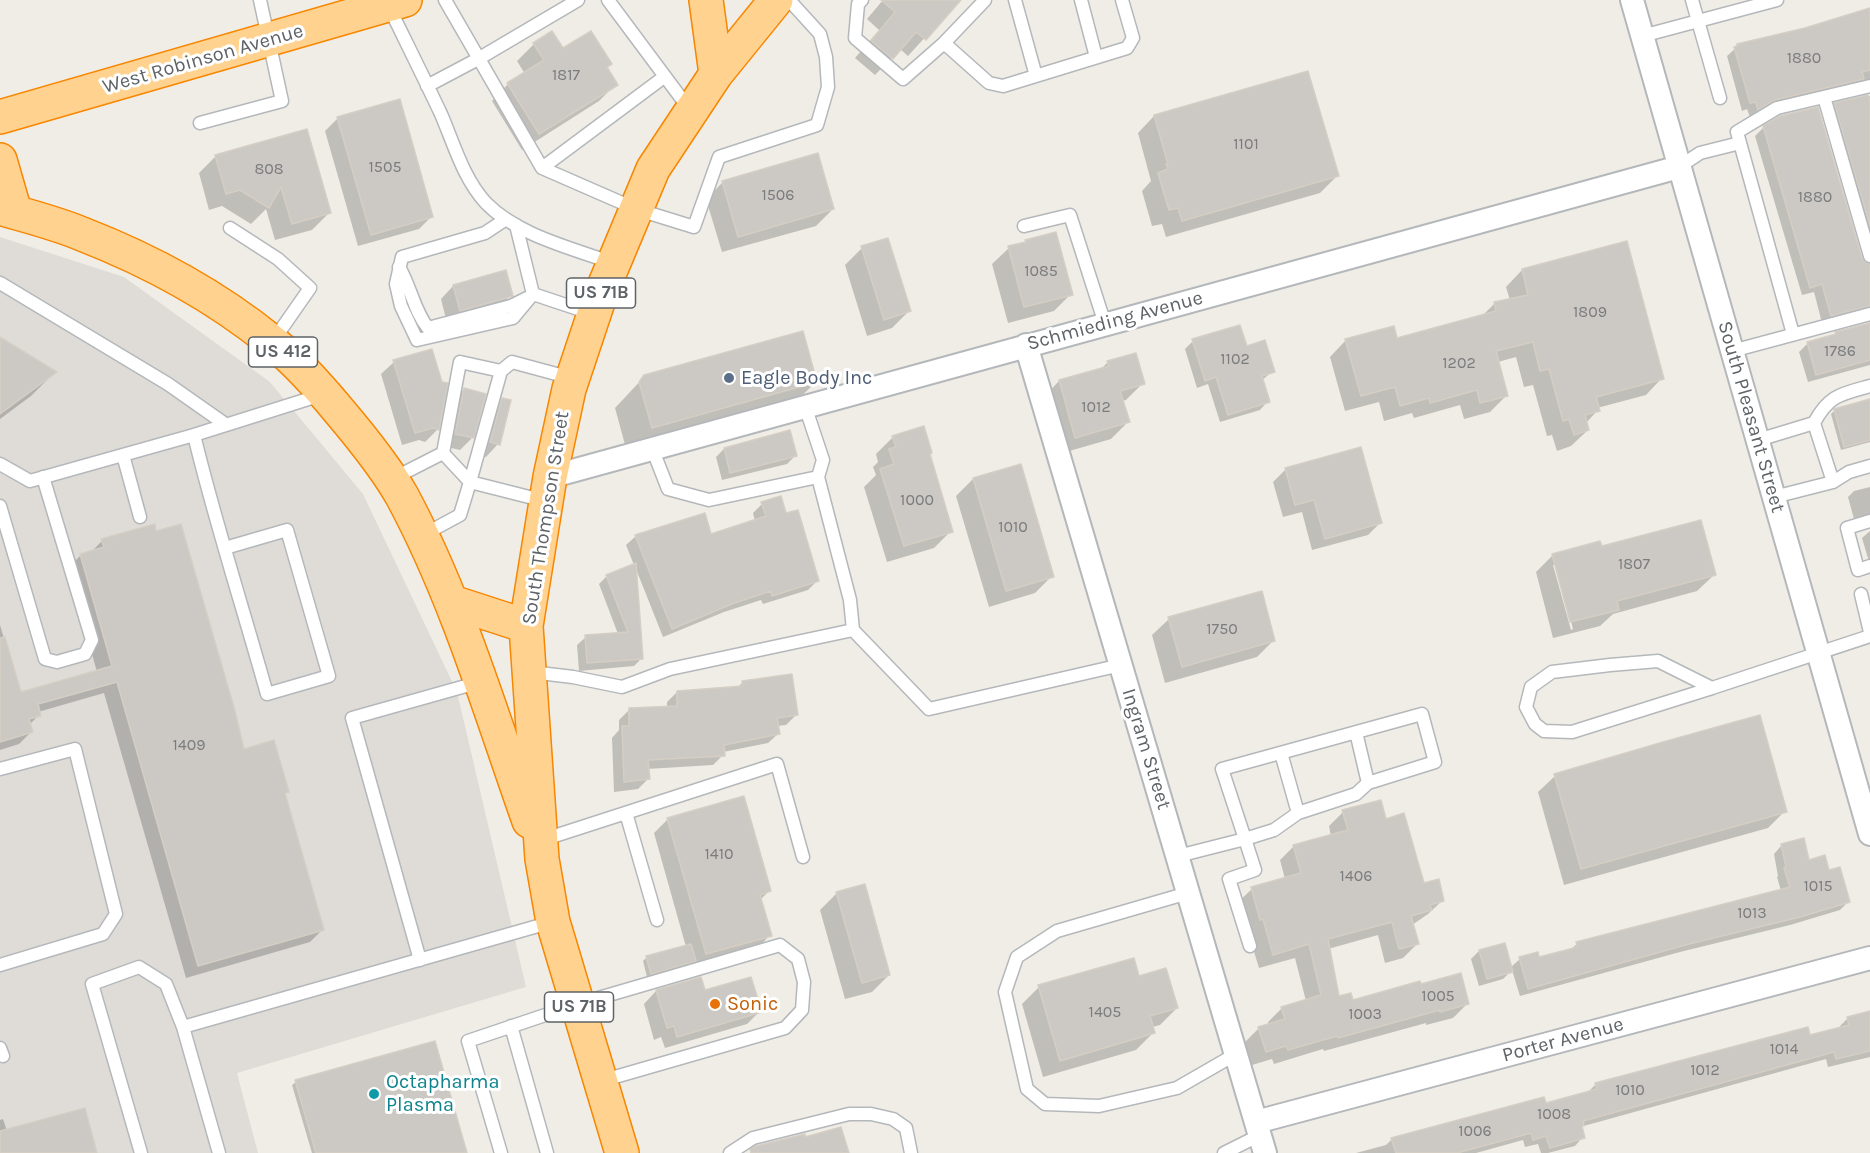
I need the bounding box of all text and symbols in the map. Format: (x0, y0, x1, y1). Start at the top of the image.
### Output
street label: West Robinson Avenue (100, 19, 306, 99)
house number: 1880 (1787, 48, 1821, 68)
house number: 1817 (552, 65, 580, 85)
house number: 1101 (1233, 134, 1259, 154)
house number: 1505 (369, 157, 401, 177)
house number: 808 (254, 159, 284, 179)
house number: 1506 (762, 185, 794, 205)
house number: 1880 (1798, 187, 1832, 207)
house number: 1085 (1024, 261, 1058, 281)
road number: US 71B (566, 278, 636, 308)
street label: Schmieding Avenue (1024, 286, 1206, 356)
house number: 1809 (1573, 302, 1607, 322)
street label: South Pleasant Street (1712, 318, 1790, 516)
road number: US 412 (248, 337, 318, 367)
house number: 1786 (1824, 341, 1856, 361)
house number: 1102 (1220, 349, 1250, 369)
house number: 1202 (1442, 353, 1476, 373)
place label: Eagle Body Inc (741, 366, 872, 390)
marker: Eagle Body Inc (722, 371, 736, 385)
house number: 1012 (1081, 397, 1111, 417)
street label: South Thompson Street (517, 409, 575, 627)
house number: 1000 (900, 490, 934, 510)
house number: 1010 (998, 517, 1028, 537)
house number: 1807 (1618, 554, 1650, 574)
house number: 1750 (1206, 619, 1238, 639)
street label: Ingram Street (1116, 685, 1176, 813)
house number: 1409 (173, 735, 205, 755)
house number: 1410 (704, 844, 734, 864)
house number: 1406 (1340, 866, 1372, 886)
house number: 1015 (1803, 876, 1833, 896)
house number: 1013 (1737, 903, 1767, 923)
house number: 1005 (1421, 986, 1455, 1006)
road number: US 71B (544, 992, 614, 1022)
place label: Sonic (727, 992, 778, 1016)
marker: Sonic (708, 997, 722, 1011)
house number: 1405 (1089, 1002, 1121, 1022)
house number: 1003 (1348, 1004, 1382, 1024)
street label: Porter Avenue (1500, 1012, 1626, 1068)
house number: 1014 (1769, 1039, 1799, 1059)
house number: 1012 (1690, 1060, 1720, 1080)
place label: Octapharma Plasma (386, 1070, 499, 1117)
house number: 1010 (1615, 1080, 1645, 1100)
marker: Octapharma Plasma (367, 1087, 381, 1101)
house number: 1008 (1537, 1104, 1571, 1124)
house number: 1006 (1458, 1121, 1492, 1141)

